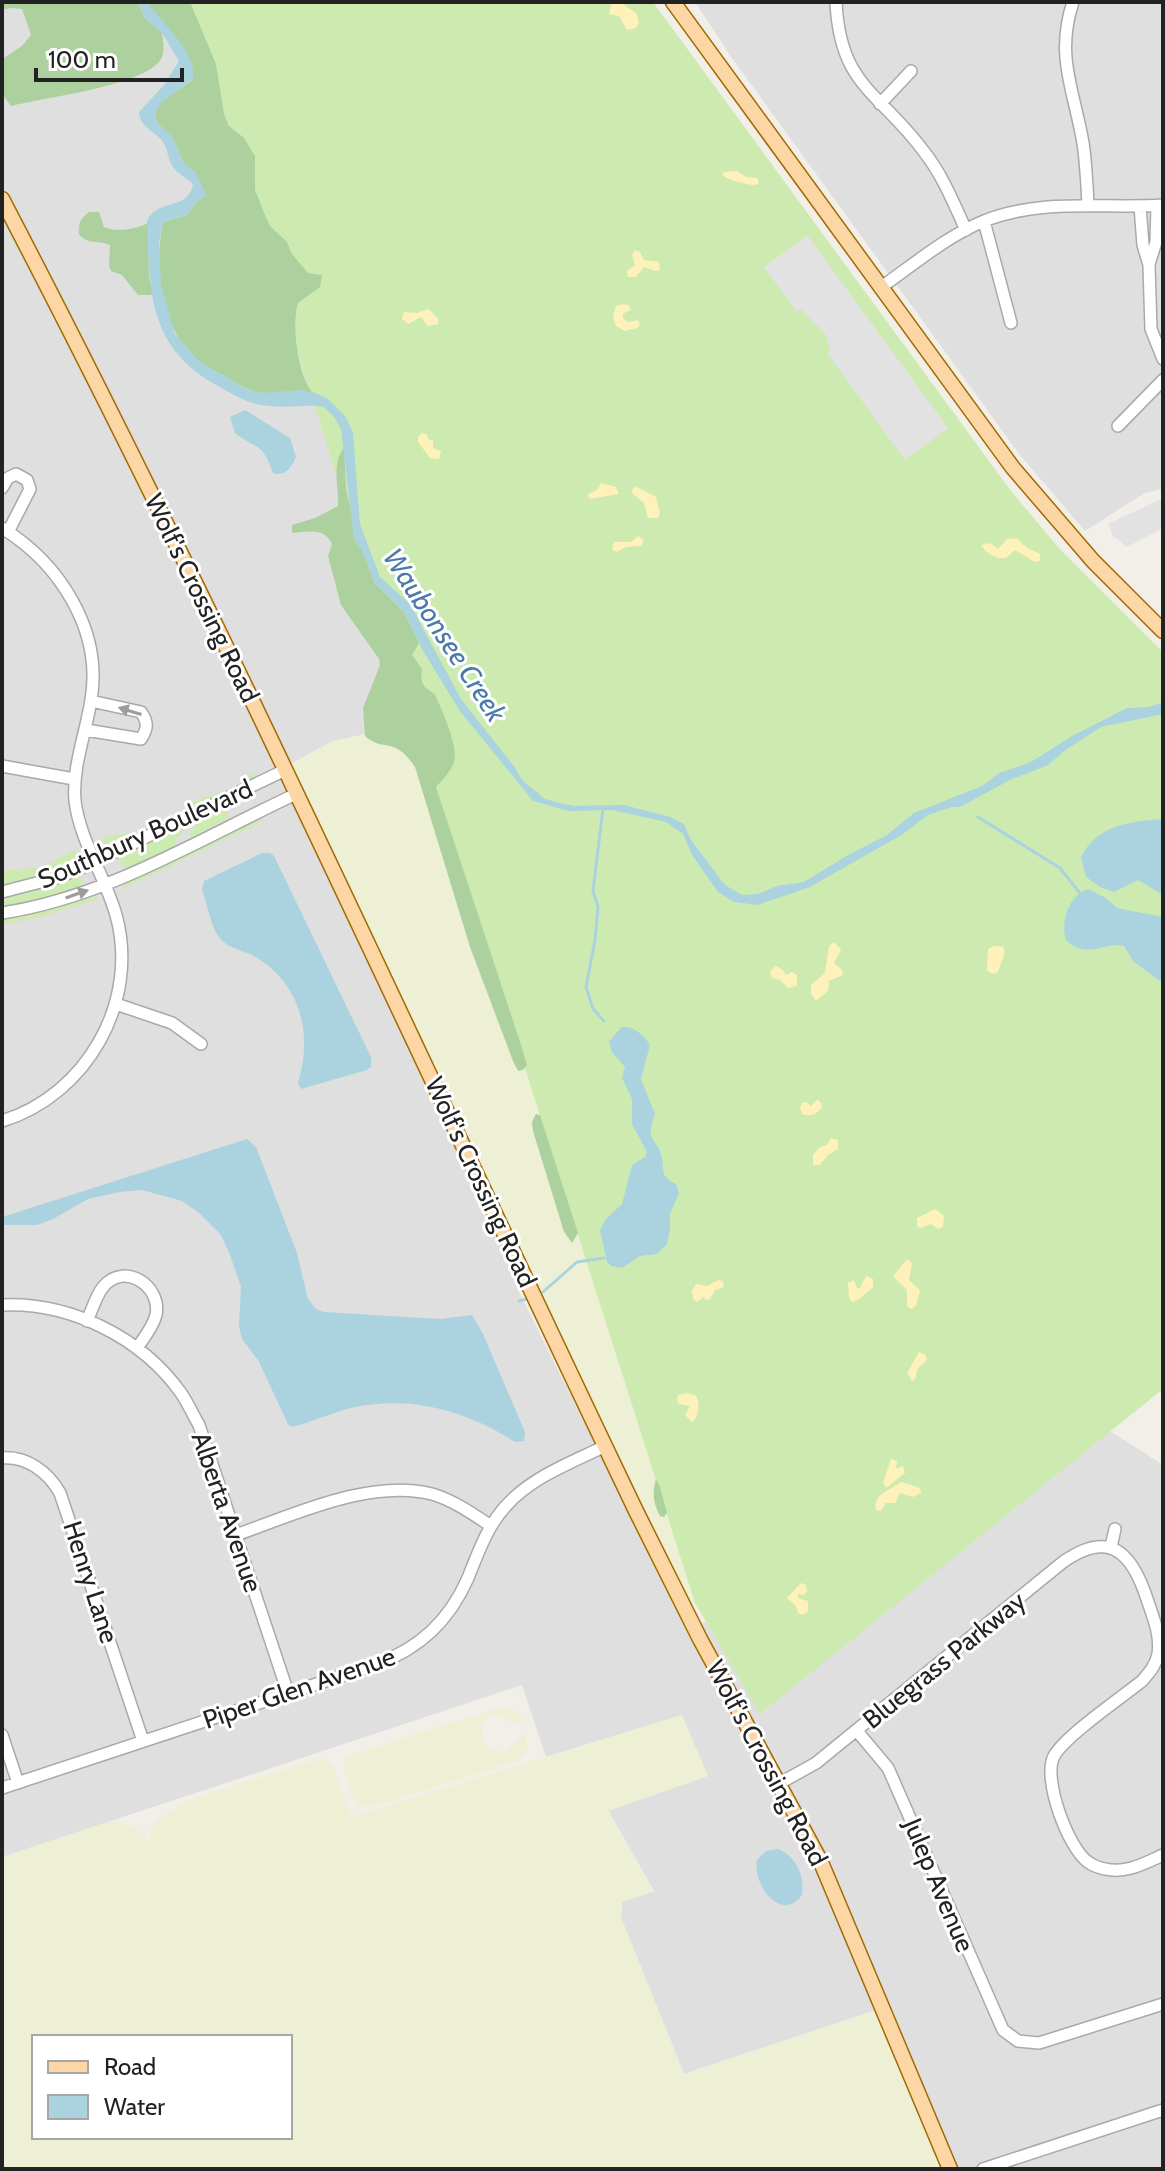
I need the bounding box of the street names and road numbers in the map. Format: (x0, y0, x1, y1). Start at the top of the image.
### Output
street label: Wolf's Crossing Road (138, 488, 266, 708)
street label: Southbury Boulevard (33, 772, 257, 896)
street label: Wolf's Crossing Road (418, 1072, 544, 1292)
street label: Alberta Avenue (185, 1428, 269, 1596)
street label: Henry Lane (56, 1517, 126, 1647)
street label: Bluegrass Parkway (856, 1585, 1032, 1735)
street label: Piper Glen Avenue (199, 1640, 399, 1736)
street label: Wolf's Crossing Road (699, 1655, 835, 1871)
street label: Julep Avenue (896, 1812, 981, 1957)

